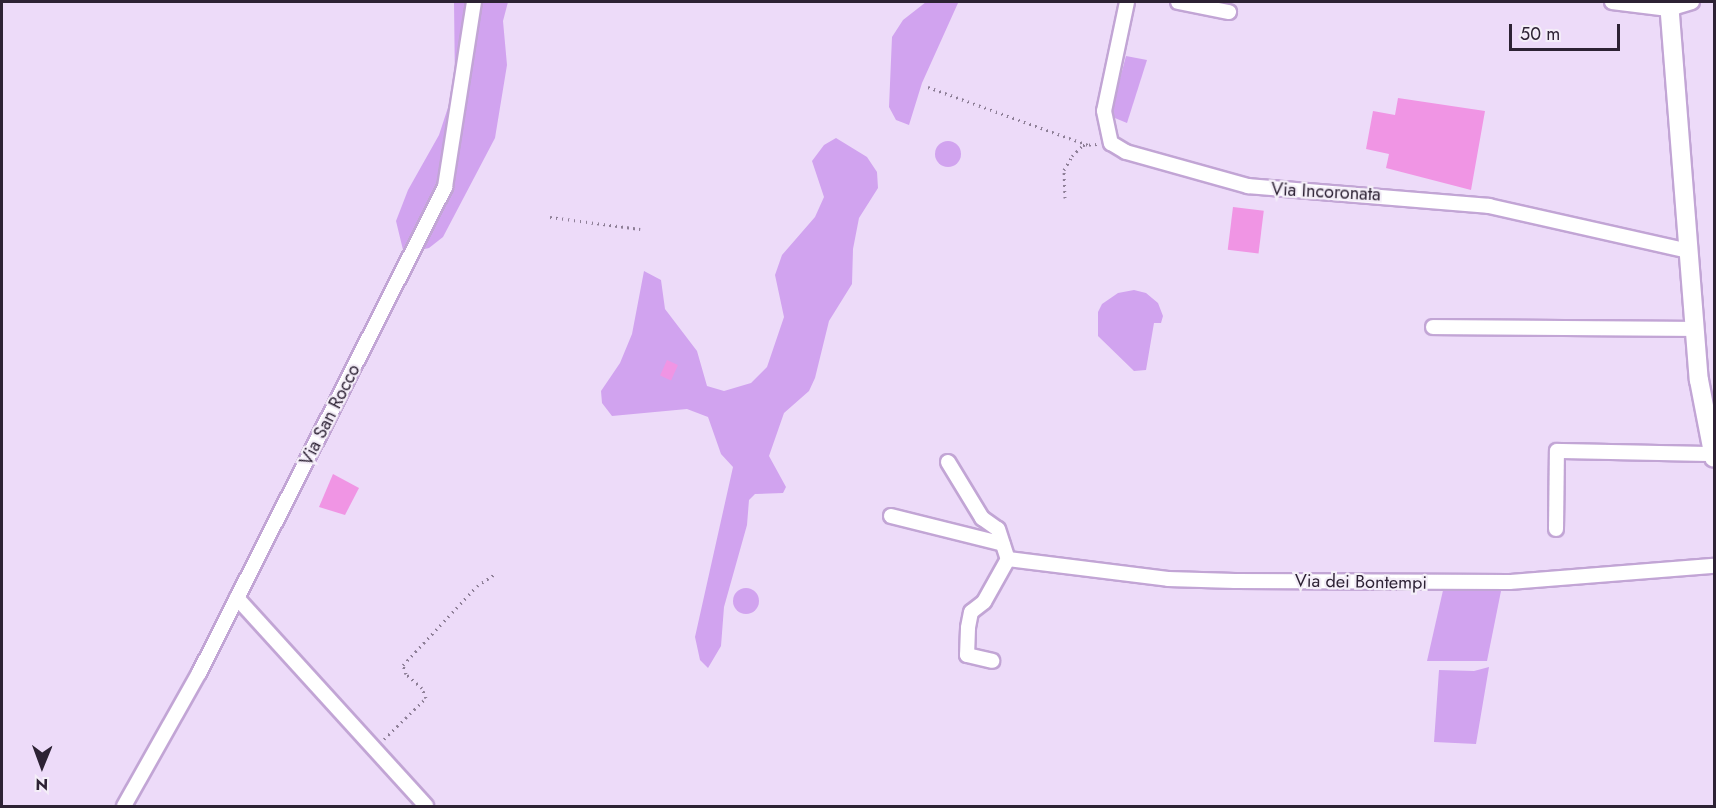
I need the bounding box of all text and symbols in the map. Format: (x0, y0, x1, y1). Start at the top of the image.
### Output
scale bar (1512, 12, 1623, 50)
text: 50 m (1520, 21, 1560, 47)
street label: Via Incoronata (1271, 178, 1381, 206)
street label: Via San Rocco (295, 361, 365, 469)
street label: Via dei Bontempi (1295, 570, 1427, 594)
north arrow (12, 736, 72, 796)
text: N (35, 773, 48, 796)

